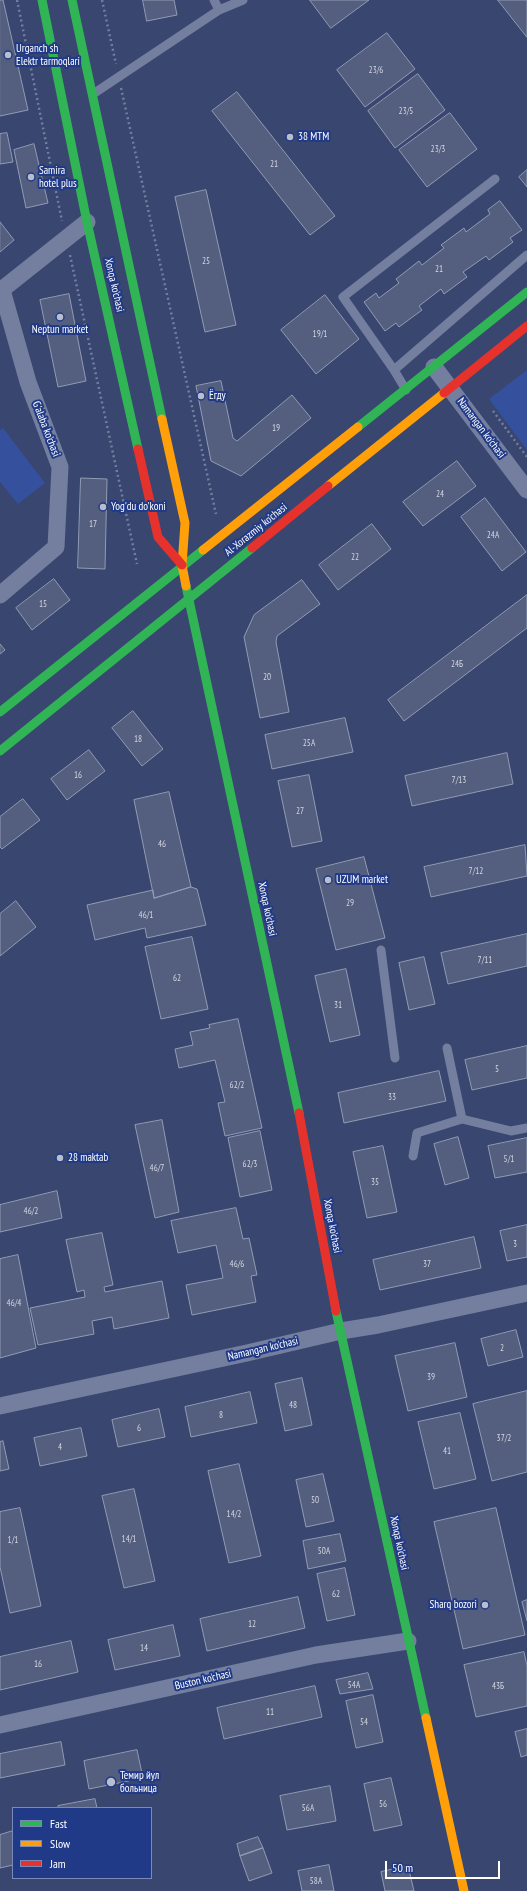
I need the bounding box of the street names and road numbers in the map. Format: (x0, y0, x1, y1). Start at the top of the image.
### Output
street label: Xonqa ko'chasi (101, 257, 127, 313)
street label: Namangan ko'chasi (454, 395, 508, 461)
street label: G'alaba ko'chasi (29, 399, 63, 459)
street label: Al-Xorazmiy ko’chasi (222, 501, 290, 559)
street label: Xonqa ko'chasi (255, 881, 279, 937)
street label: Xonqa ko'chasi (320, 1198, 344, 1254)
street label: Namangan ko'chasi (227, 1334, 299, 1364)
street label: Xonqa ko'chasi (387, 1515, 411, 1571)
street label: Buston ko'chasi (174, 1667, 232, 1693)

